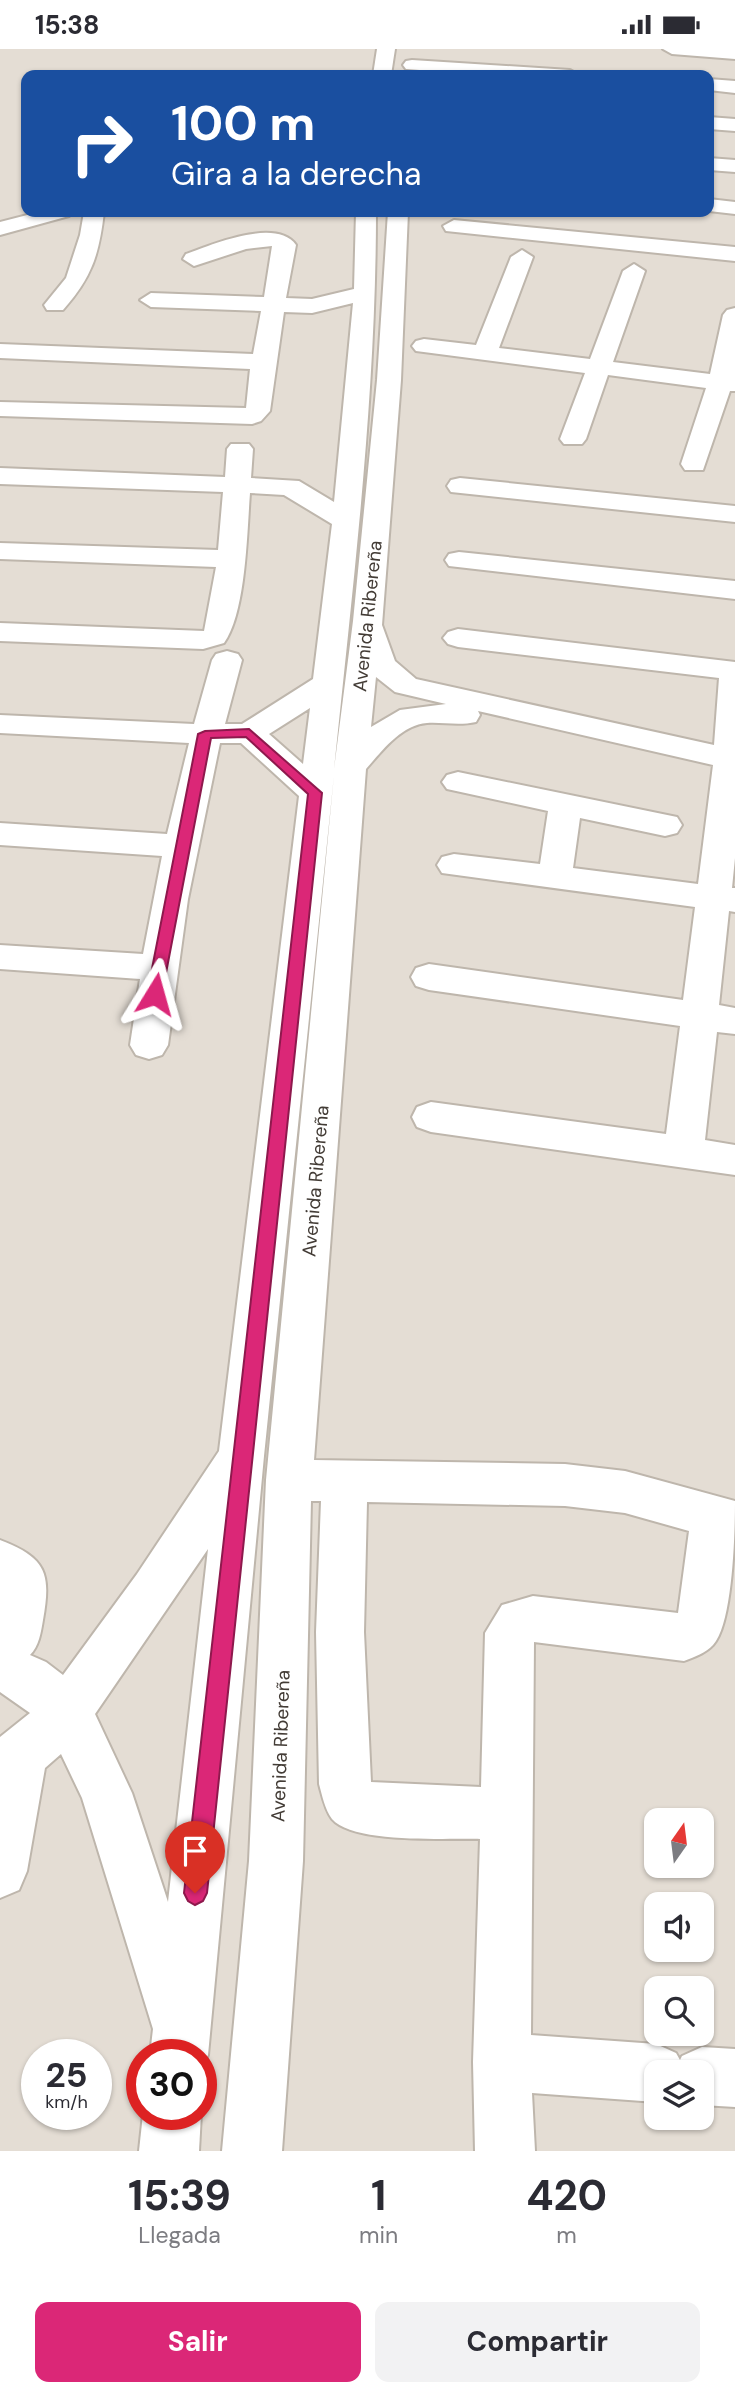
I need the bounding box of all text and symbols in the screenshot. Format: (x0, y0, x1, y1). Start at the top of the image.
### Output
text: 15:38 (35, 8, 99, 42)
text: 100 m (171, 91, 315, 155)
icon: right (56, 98, 147, 189)
text: Gira a la derecha (171, 153, 421, 195)
street label: Avenida Ribereña (347, 539, 388, 693)
position arrow (118, 957, 192, 1031)
street label: Avenida Ribereña (296, 1104, 335, 1258)
street label: Avenida Ribereña (265, 1670, 296, 1822)
north arrow (644, 1808, 714, 1878)
map controls (644, 1808, 714, 2130)
pin (165, 1821, 225, 1893)
icon: arrive (176, 1832, 214, 1870)
button: sound (644, 1892, 714, 1962)
button: search (644, 1976, 714, 2046)
speed limit sign: 30 (126, 2039, 217, 2130)
text: 25 (46, 2052, 87, 2098)
button: layers (644, 2060, 714, 2130)
text: km/h (45, 2090, 88, 2114)
text: 15:39 (128, 2168, 231, 2223)
text: 1 (371, 2168, 386, 2223)
text: 420 (526, 2168, 607, 2223)
text: Llegada (138, 2220, 221, 2250)
text: min (359, 2220, 398, 2250)
text: m (556, 2220, 577, 2250)
button: Salir (35, 2302, 361, 2382)
button: Compartir (375, 2302, 700, 2382)

